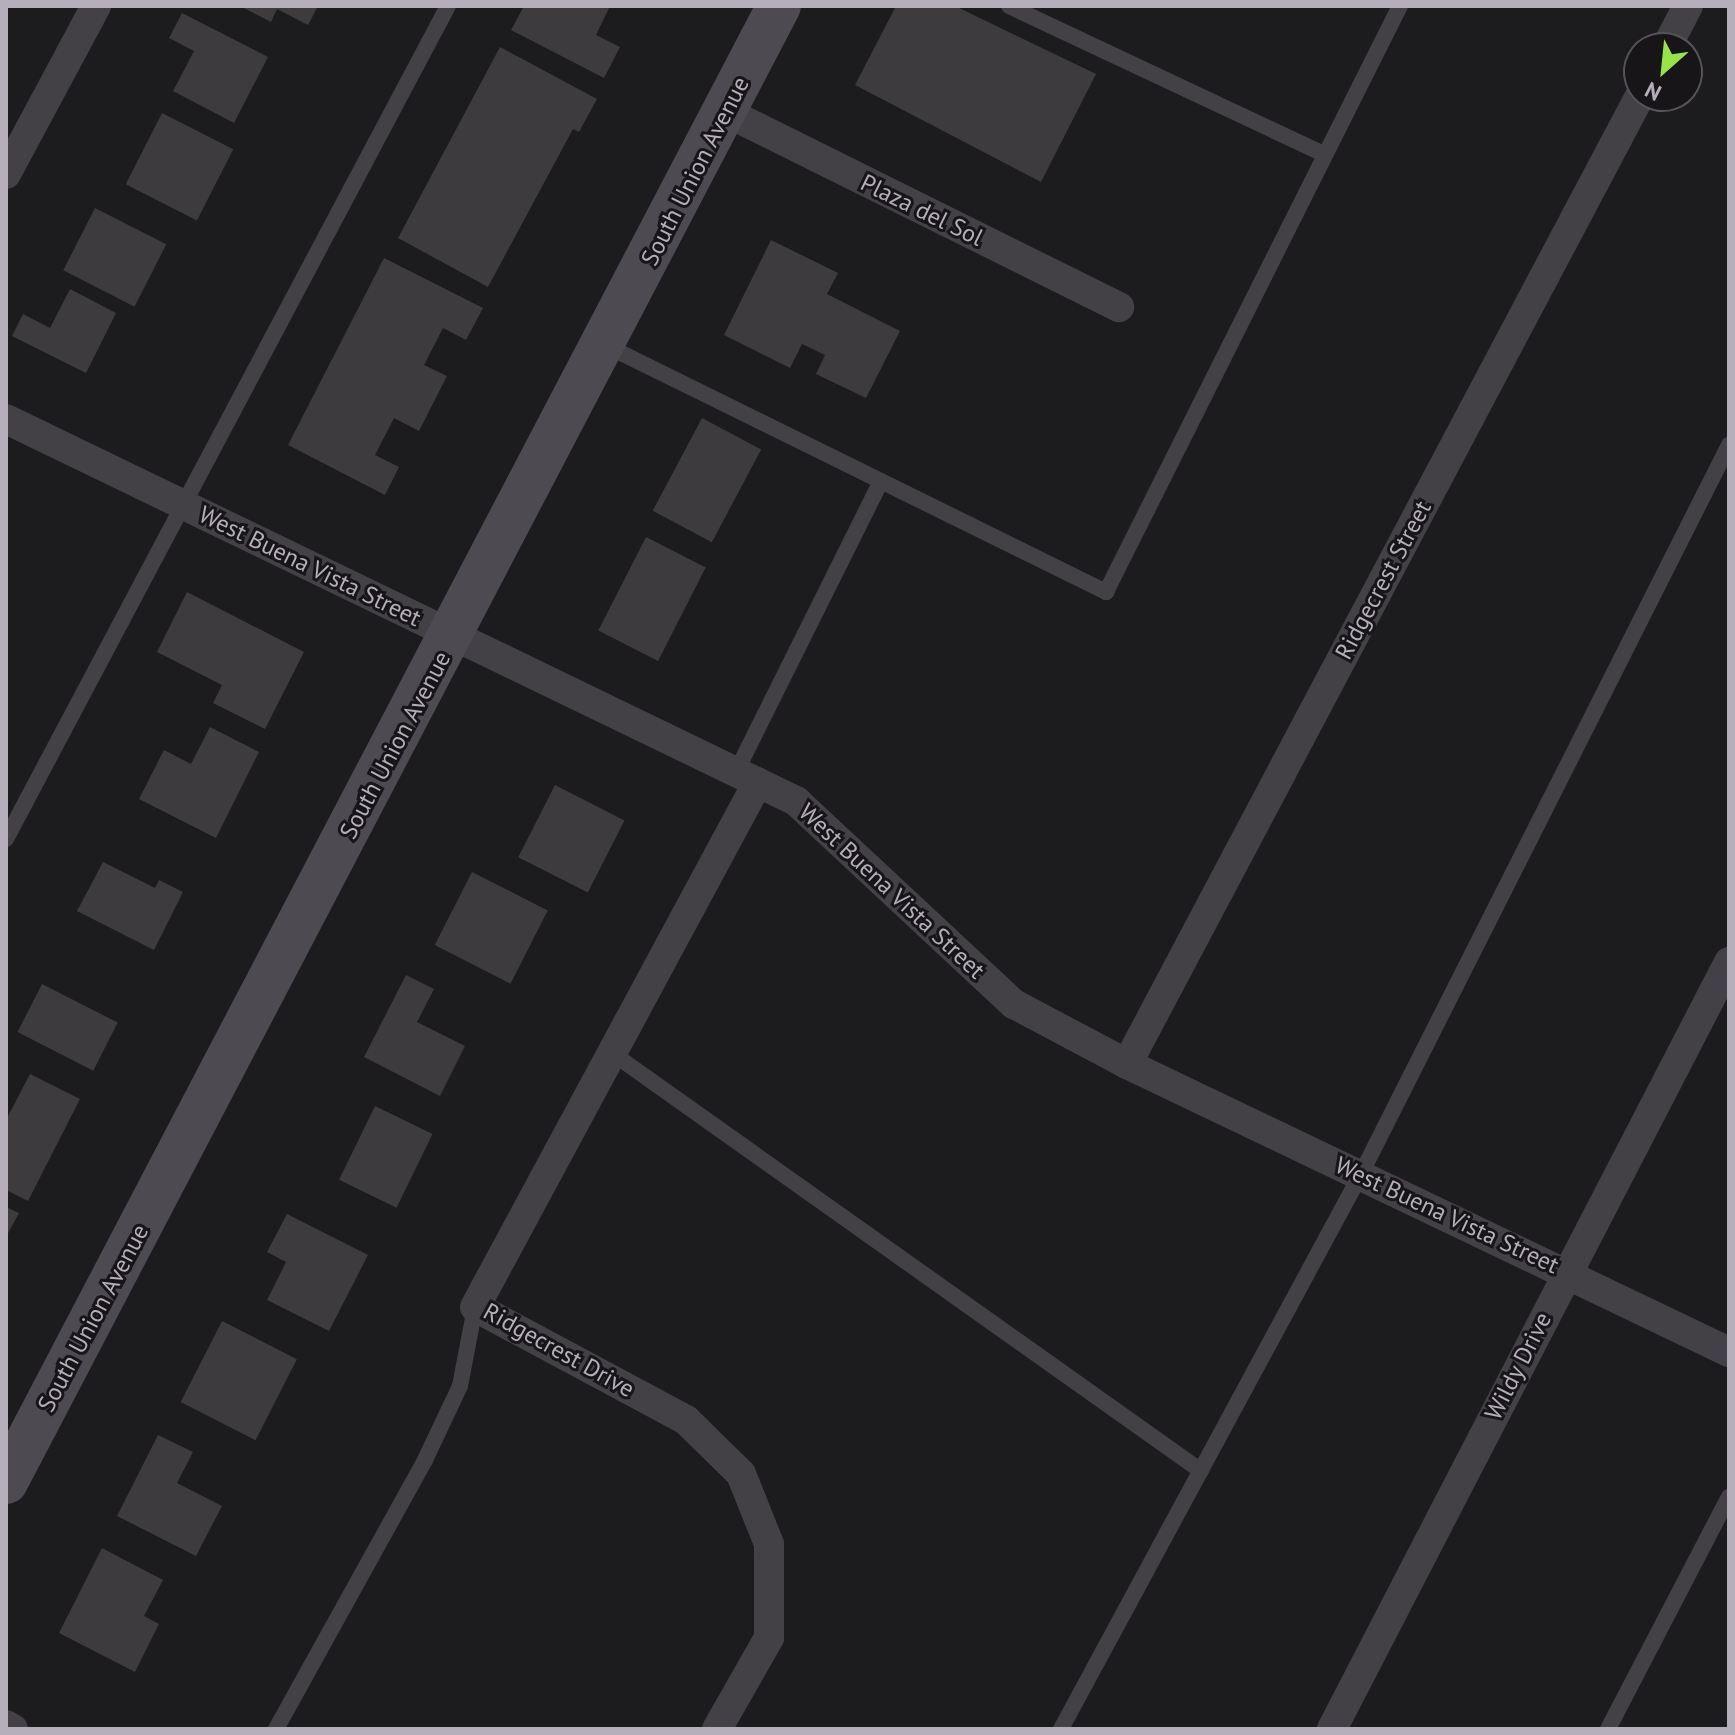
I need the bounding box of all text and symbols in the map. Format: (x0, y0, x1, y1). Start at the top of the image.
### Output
north arrow (1623, 32, 1703, 112)
street label: South Union Avenue (635, 71, 755, 271)
text: N (1640, 76, 1666, 107)
street label: Plaza del Sol (856, 168, 988, 252)
street label: Ridgecrest Street (1329, 496, 1437, 664)
street label: West Buena Vista Street (194, 500, 426, 632)
street label: South Union Avenue (333, 646, 457, 844)
street label: West Buena Vista Street (793, 797, 991, 985)
street label: West Buena Vista Street (1330, 1150, 1564, 1280)
street label: South Union Avenue (31, 1219, 155, 1417)
street label: Ridgecrest Drive (479, 1297, 639, 1403)
street label: Wildy Drive (1478, 1307, 1558, 1425)

